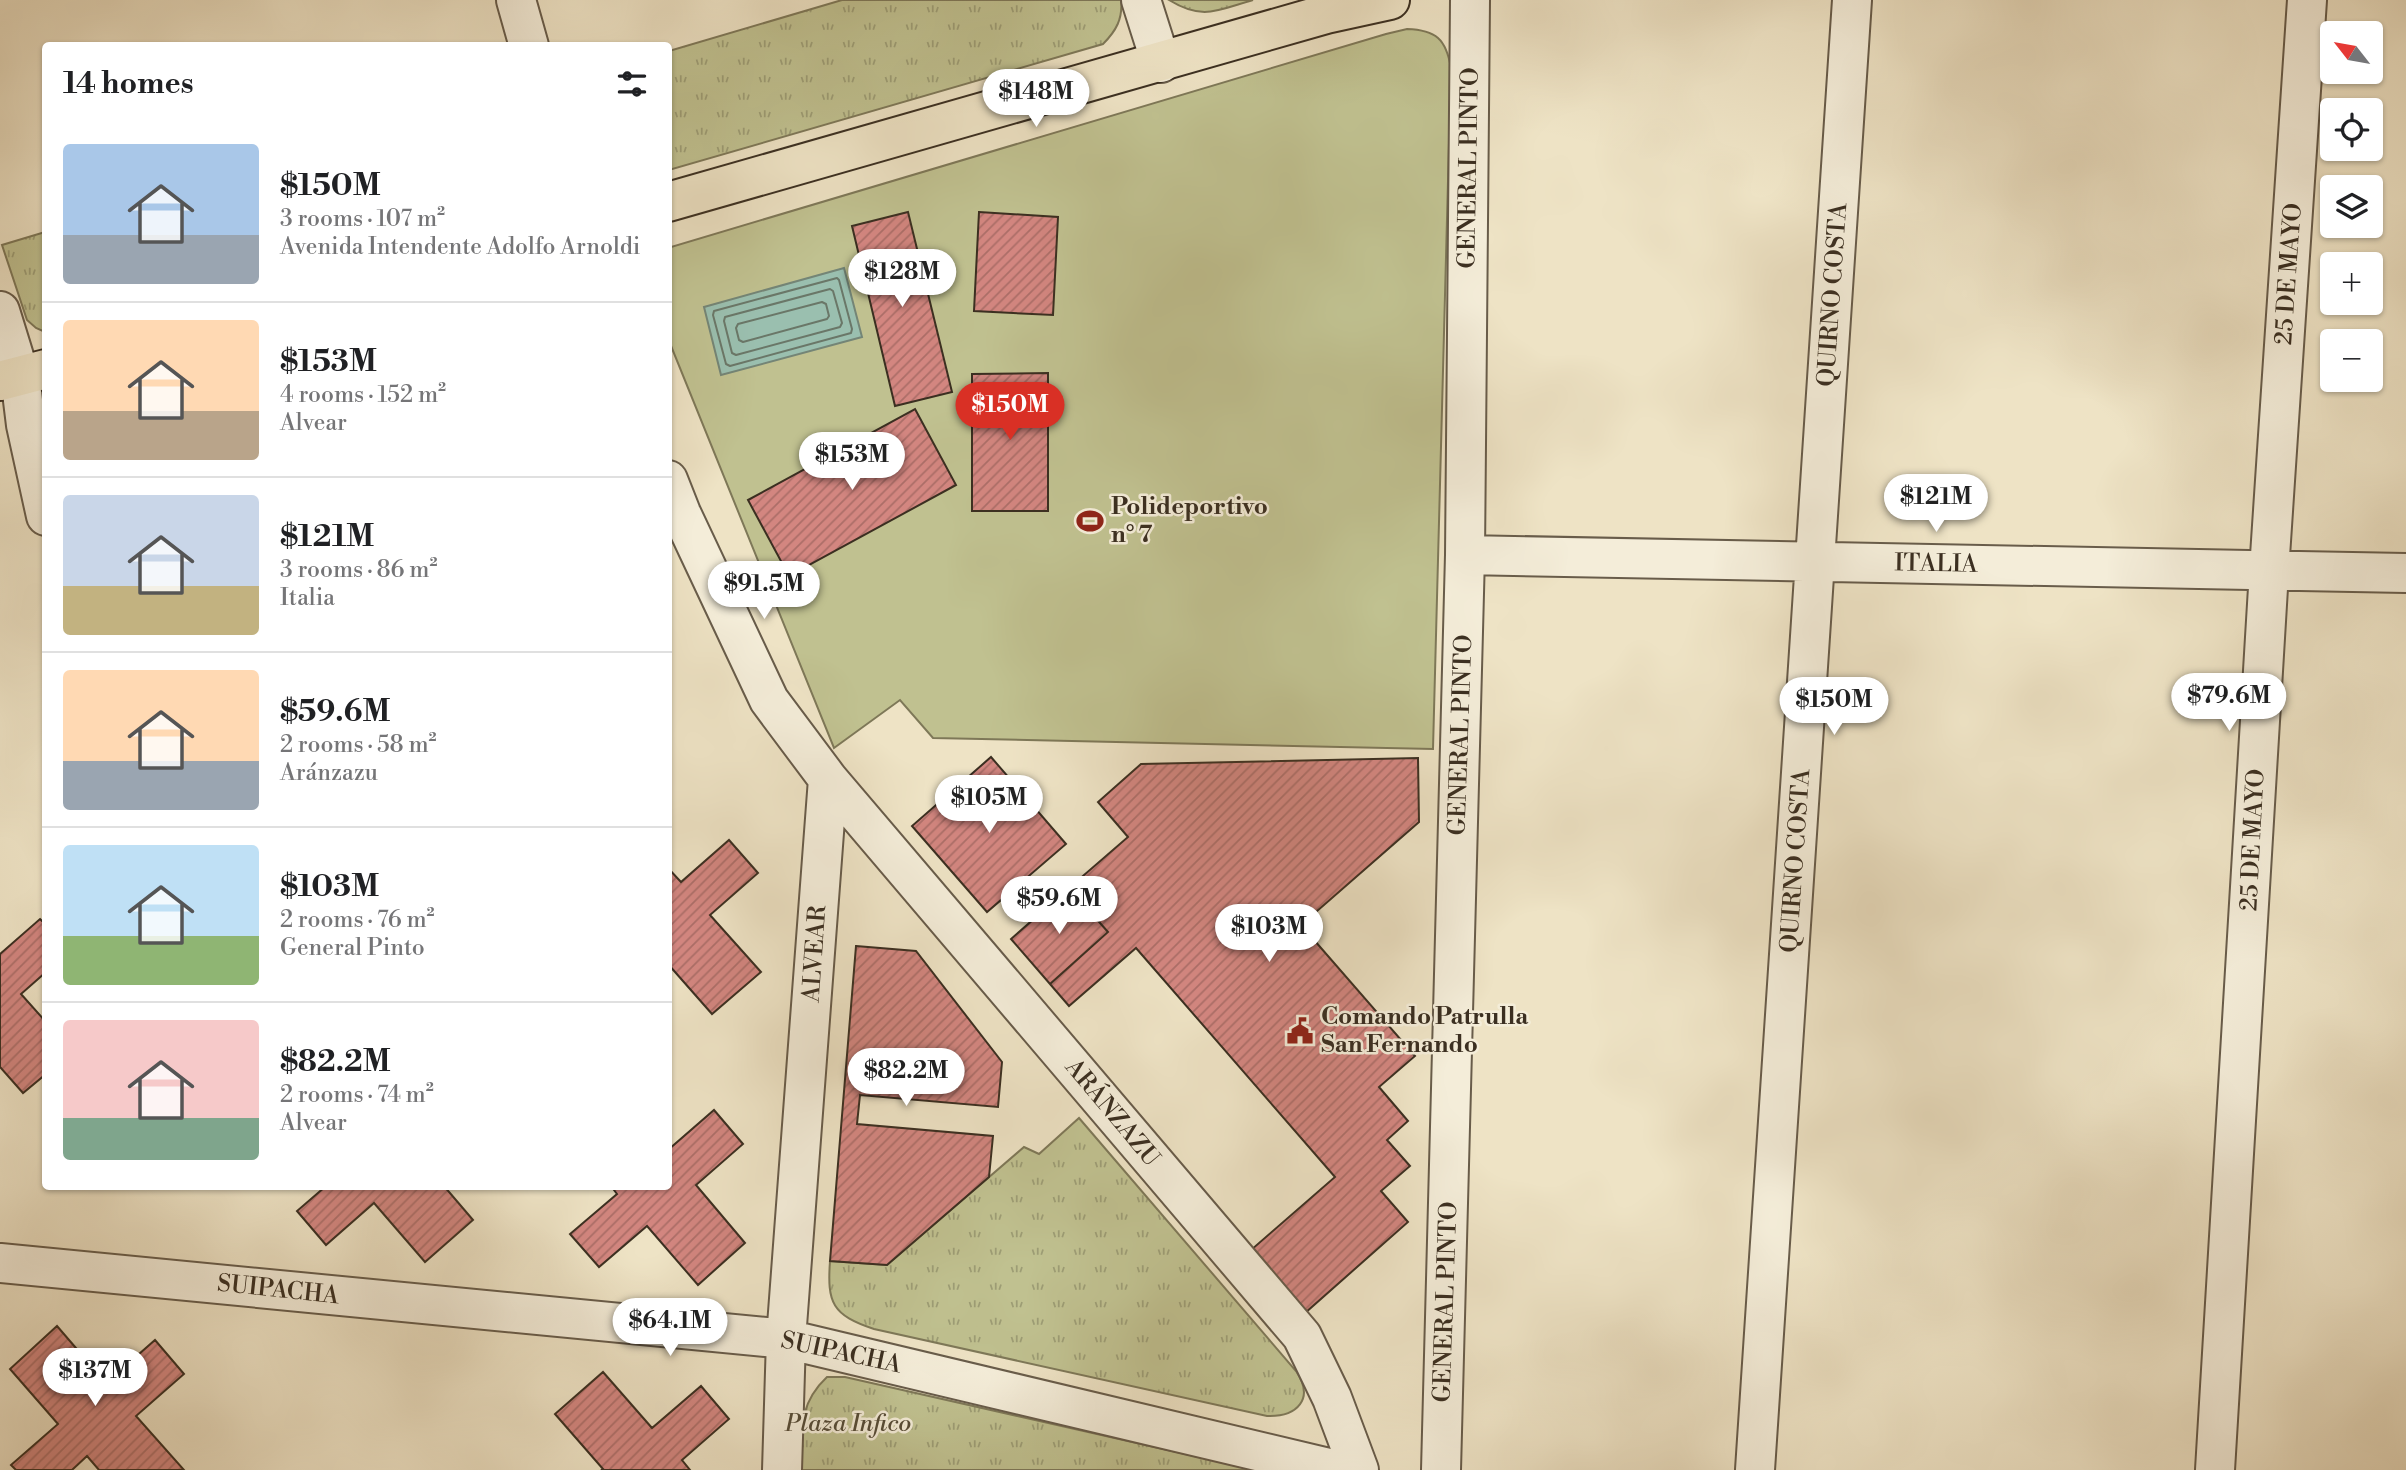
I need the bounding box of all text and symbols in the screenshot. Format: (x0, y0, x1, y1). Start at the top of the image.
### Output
north arrow (2320, 21, 2384, 84)
map controls (2320, 21, 2383, 392)
text: 14 homes (63, 65, 194, 103)
icon: filters (613, 65, 651, 103)
street label: GENERAL PINTO (1452, 67, 1486, 269)
pin: $148M (987, 69, 1085, 129)
text: $148M (998, 78, 1074, 106)
button: locate (2320, 98, 2383, 161)
text: $150M (280, 167, 380, 205)
icon: home (119, 172, 203, 256)
button: layers (2320, 175, 2383, 238)
street label: QUIRNO COSTA (1812, 202, 1854, 388)
street label: 25 DE MAYO (2269, 202, 2309, 346)
text: 3 rooms · 107 m² (280, 205, 445, 233)
text: Avenida Intendente Adolfo Arnoldi (280, 233, 640, 261)
pin: $128M (853, 250, 951, 309)
button: + (2320, 252, 2383, 315)
text: $128M (864, 258, 940, 286)
button: − (2320, 329, 2383, 392)
text: $153M (280, 343, 377, 381)
icon: home (119, 348, 203, 432)
text: 4 rooms · 152 m² (280, 381, 446, 409)
pin: $150M (961, 382, 1059, 442)
text: $150M (971, 391, 1049, 419)
text: Alvear (280, 409, 347, 437)
pin: $153M (803, 433, 901, 492)
text: $153M (815, 441, 889, 469)
pin: $121M (1887, 475, 1985, 534)
text: $121M (1900, 483, 1972, 511)
place label: Polideportivo n° 7 (1111, 492, 1268, 550)
sports icon: Polideportivo n° 7 (1075, 506, 1105, 536)
text: $121M (280, 518, 374, 556)
icon: home (119, 523, 203, 607)
street label: ITALIA (1894, 548, 1978, 580)
text: 3 rooms · 86 m² (280, 556, 437, 584)
pin: $91.5M (707, 562, 821, 621)
text: $91.5M (724, 570, 804, 598)
text: Italia (280, 584, 335, 612)
street label: GENERAL PINTO (1442, 634, 1480, 836)
pin: $79.6M (2172, 674, 2286, 733)
pin: $150M (1785, 678, 1883, 737)
text: $79.6M (2187, 682, 2271, 710)
text: $150M (1795, 686, 1873, 714)
text: $59.6M (280, 693, 390, 731)
icon: home (119, 698, 203, 782)
text: 2 rooms · 58 m² (280, 731, 437, 759)
text: Aránzazu (280, 759, 378, 787)
street label: QUIRNO COSTA (1775, 768, 1817, 954)
street label: 25 DE MAYO (2234, 768, 2272, 912)
pin: $105M (940, 776, 1038, 835)
text: $105M (951, 784, 1027, 812)
text: $103M (280, 868, 379, 906)
icon: home (119, 873, 203, 957)
pin: $59.6M (1002, 876, 1116, 936)
text: $59.6M (1017, 885, 1101, 913)
street label: ALVEAR (797, 903, 833, 1004)
pin: $103M (1220, 904, 1318, 964)
text: 2 rooms · 76 m² (280, 906, 435, 934)
text: $103M (1231, 913, 1307, 941)
text: General Pinto (280, 934, 425, 962)
place label: Comando Patrulla San Fernando (1321, 1002, 1529, 1060)
public building icon: Comando Patrulla San Fernando (1285, 1016, 1315, 1046)
text: $82.2M (280, 1043, 390, 1081)
icon: home (119, 1048, 203, 1132)
pin: $82.2M (849, 1048, 963, 1108)
street label: ARÁNZAZU (1058, 1052, 1167, 1173)
text: $82.2M (864, 1057, 948, 1085)
text: 2 rooms · 74 m² (280, 1081, 434, 1109)
text: Alvear (280, 1109, 347, 1137)
street label: GENERAL PINTO (1427, 1201, 1465, 1403)
street label: SUIPACHA (216, 1269, 341, 1311)
pin: $64.1M (613, 1298, 727, 1358)
text: $64.1M (629, 1307, 711, 1335)
street label: SUIPACHA (778, 1326, 905, 1381)
pin: $137M (46, 1348, 144, 1408)
text: $137M (59, 1357, 131, 1385)
park label: Plaza Infico (784, 1409, 911, 1439)

